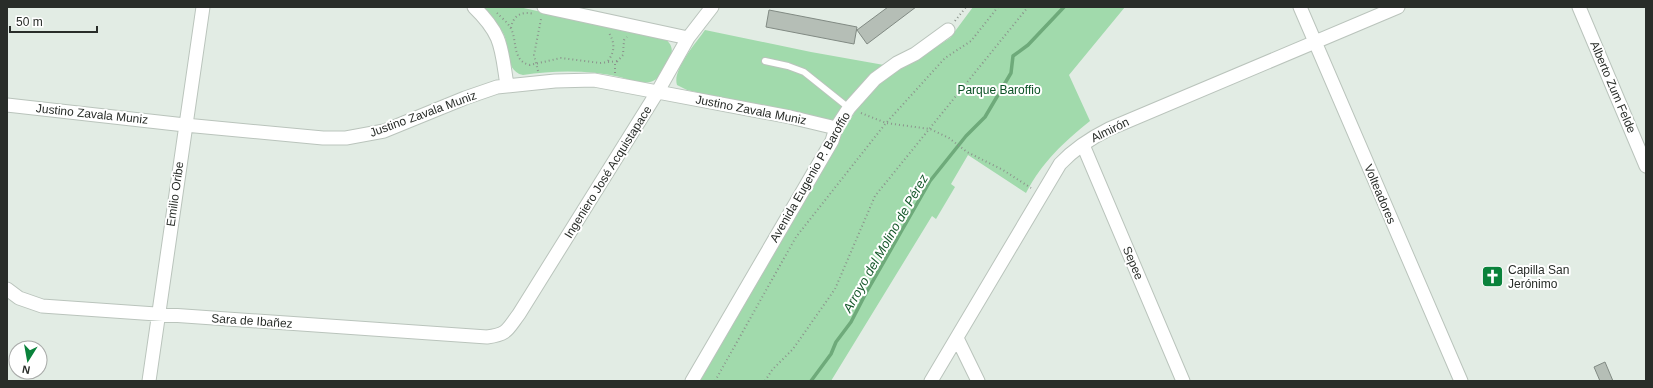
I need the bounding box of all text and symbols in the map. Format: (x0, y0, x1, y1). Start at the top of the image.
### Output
scale bar (10, 8, 97, 34)
text: 50 m (16, 15, 43, 29)
street label: Alberto Zum Felde (1587, 39, 1639, 135)
park label: Parque Baroffio (957, 83, 1041, 97)
street label: Justino Zavala Muniz (368, 88, 478, 140)
street label: Justino Zavala Muniz (694, 92, 808, 128)
street label: Justino Zavala Muniz (35, 101, 149, 127)
street label: Ingeniero José Acquistapace (561, 103, 655, 241)
street label: Avenida Eugenio P. Baroffio (767, 109, 853, 245)
street label: Almirón (1089, 115, 1131, 145)
street label: Emilio Oribe (164, 160, 187, 227)
street label: Volteadores (1361, 162, 1399, 226)
water label: Arroyo del Molino de Pérez (839, 171, 931, 316)
street label: Sepee (1120, 244, 1146, 282)
place label: Capilla San Jerónimo (1508, 263, 1569, 291)
church icon: Capilla San Jerónimo (1480, 264, 1506, 290)
street label: Sara de Ibañez (211, 311, 293, 331)
north arrow (8, 340, 48, 380)
text: N (21, 363, 31, 376)

